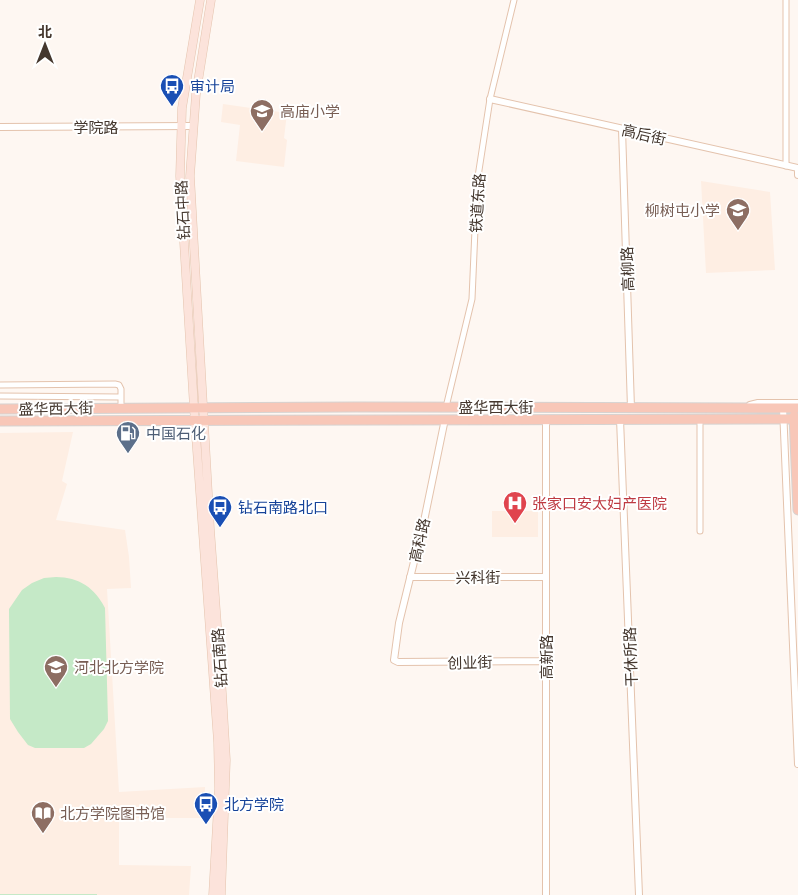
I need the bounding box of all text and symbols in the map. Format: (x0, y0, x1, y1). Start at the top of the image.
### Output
north arrow (20, 20, 70, 70)
text: 北 (38, 23, 52, 40)
bus stop icon: 审计局 (159, 73, 185, 107)
place label: 审计局 (190, 77, 235, 95)
school or university icon: 高庙小学 (249, 98, 275, 132)
place label: 高庙小学 (280, 102, 340, 120)
street label: 学院路 (73, 118, 119, 136)
street label: 高后街 (620, 120, 668, 148)
street label: 铁道东路 (466, 172, 488, 234)
street label: 钻石中路 (171, 180, 193, 240)
school or university icon: 柳树屯小学 (725, 197, 751, 231)
place label: 柳树屯小学 (645, 201, 720, 219)
street label: 高柳路 (617, 246, 637, 292)
street label: 盛华西大街 (18, 398, 94, 418)
street label: 盛华西大街 (458, 398, 534, 416)
fuel station icon: 中国石化 (115, 420, 141, 454)
place label: 中国石化 (146, 424, 206, 442)
hospital icon: 张家口安太妇产医院 (502, 490, 528, 524)
bus stop icon: 钻石南路北口 (207, 494, 233, 528)
place label: 张家口安太妇产医院 (532, 494, 667, 512)
place label: 钻石南路北口 (238, 498, 328, 516)
street label: 高科路 (405, 516, 433, 564)
street label: 兴科街 (455, 568, 501, 586)
street label: 钻石南路 (208, 627, 230, 689)
street label: 干休所路 (620, 627, 640, 687)
street label: 高新路 (537, 634, 555, 680)
street label: 创业街 (447, 653, 493, 671)
school or university icon: 河北北方学院 (43, 654, 69, 688)
place label: 河北北方学院 (74, 658, 164, 676)
bus stop icon: 北方学院 (193, 791, 219, 825)
place label: 北方学院 (224, 795, 284, 813)
library icon: 北方学院图书馆 (30, 800, 56, 834)
place label: 北方学院图书馆 (60, 804, 165, 822)

